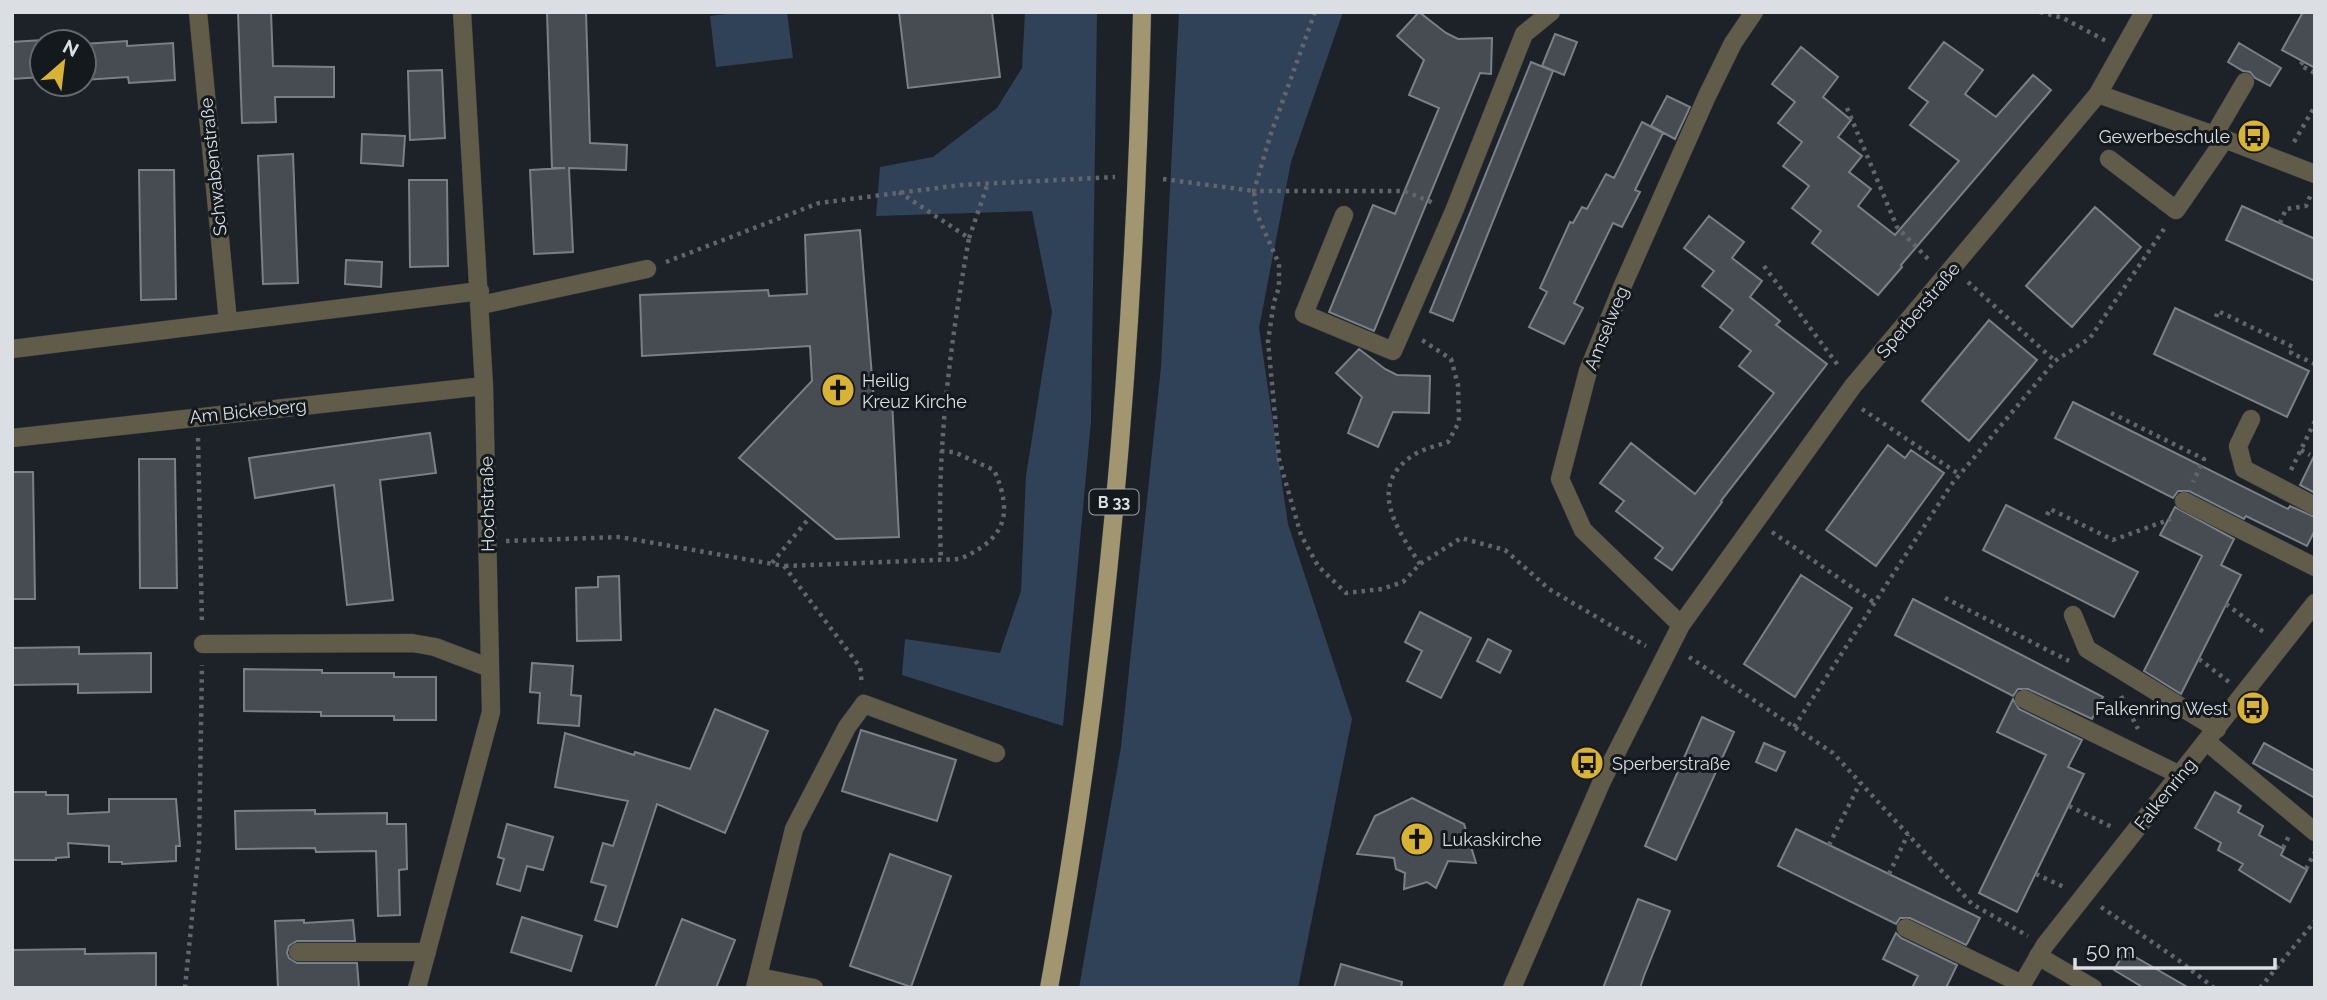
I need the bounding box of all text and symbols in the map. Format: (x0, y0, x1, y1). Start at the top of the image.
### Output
north arrow (28, 28, 98, 98)
text: N (59, 35, 83, 61)
street label: Schwabenstraße (195, 96, 231, 237)
bus stop icon: Gewerbeschule (2235, 117, 2273, 155)
place label: Gewerbeschule (2099, 126, 2230, 147)
street label: Sperberstraße (1872, 258, 1964, 362)
street label: Amselweg (1580, 283, 1632, 373)
place label: Heilig Kreuz Kirche (862, 370, 967, 412)
church icon: Heilig Kreuz Kirche (819, 371, 857, 409)
street label: Am Bickeberg (188, 394, 308, 428)
street label: Hochstraße (476, 456, 498, 552)
road number: B 33 (1090, 489, 1138, 514)
bus stop icon: Falkenring West (2234, 689, 2272, 727)
place label: Falkenring West (2095, 698, 2228, 719)
bus stop icon: Sperberstraße (1568, 744, 1606, 782)
place label: Sperberstraße (1612, 753, 1731, 774)
street label: Falkenring (2130, 754, 2200, 834)
church icon: Lukaskirche (1398, 820, 1436, 858)
place label: Lukaskirche (1442, 829, 1542, 850)
scale bar (2075, 926, 2274, 970)
text: 50 m (2086, 938, 2135, 963)

